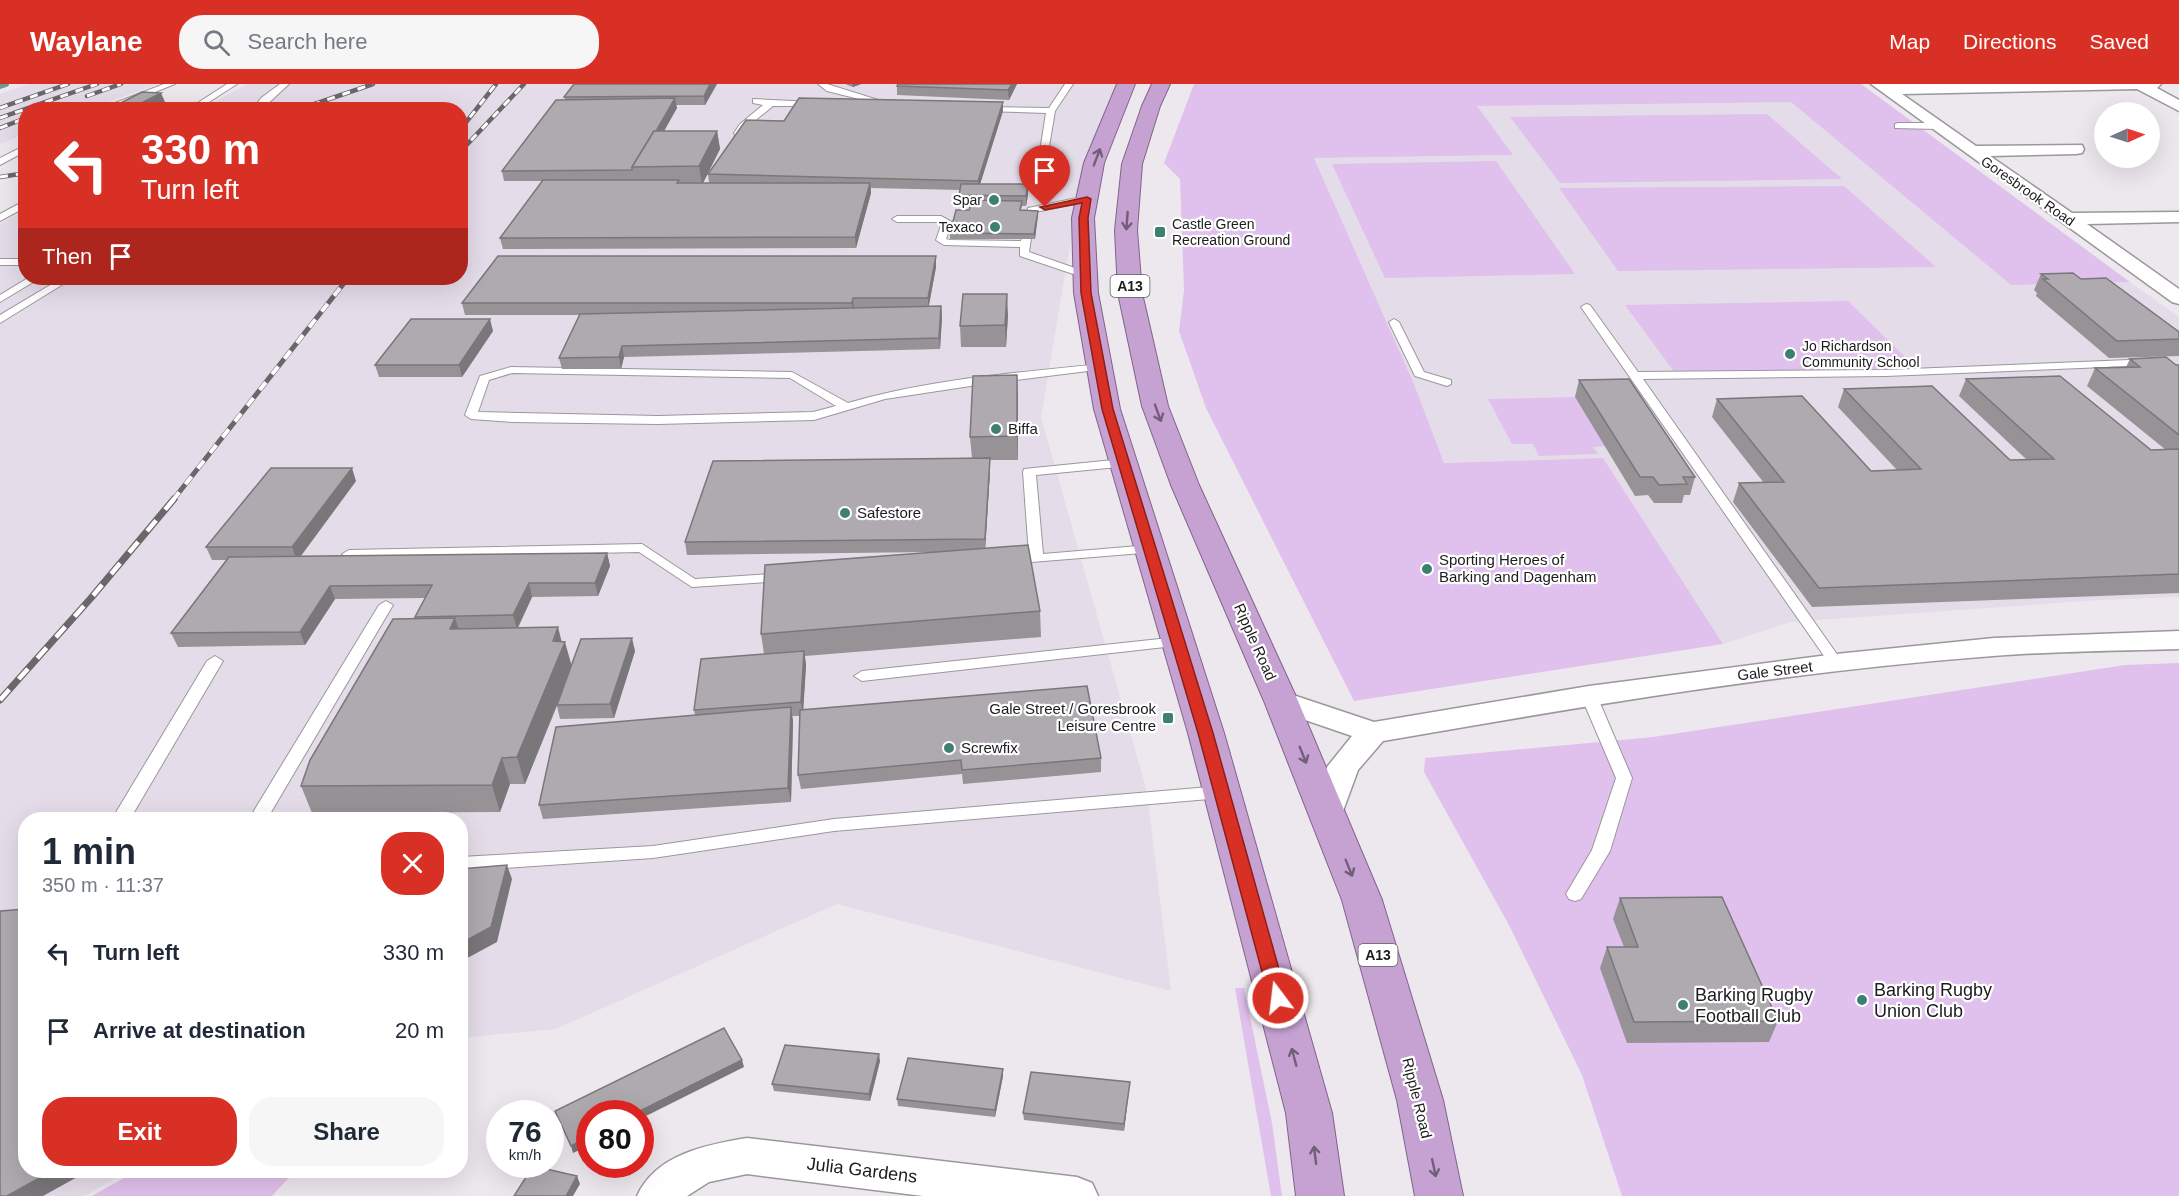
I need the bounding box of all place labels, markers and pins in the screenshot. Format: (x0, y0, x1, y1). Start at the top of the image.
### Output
pin (1019, 145, 1070, 207)
place label: Spar (952, 192, 982, 208)
marker: Spar (987, 193, 1001, 207)
place label: Castle Green Recreation Ground (1172, 216, 1290, 248)
place label: Texaco (939, 219, 983, 235)
marker: Texaco (988, 220, 1002, 234)
marker: Castle Green Recreation Ground (1153, 225, 1167, 239)
place label: Jo Richardson Community School (1802, 338, 1920, 370)
marker: Jo Richardson Community School (1783, 347, 1797, 361)
place label: Biffa (1008, 420, 1038, 437)
marker: Biffa (989, 422, 1003, 436)
place label: Safestore (857, 504, 921, 521)
marker: Safestore (838, 506, 852, 520)
place label: Sporting Heroes of Barking and Dagenham (1439, 551, 1597, 585)
marker: Sporting Heroes of Barking and Dagenham (1420, 562, 1434, 576)
place label: Gale Street / Goresbrook Leisure Centre (989, 700, 1156, 734)
marker: Gale Street / Goresbrook Leisure Centre (1161, 711, 1175, 725)
place label: Screwfix (961, 739, 1018, 756)
marker: Screwfix (942, 741, 956, 755)
place label: Barking Rugby Union Club (1874, 980, 1992, 1021)
place label: Barking Rugby Football Club (1695, 985, 1813, 1026)
marker: Barking Rugby Union Club (1855, 993, 1869, 1007)
marker: Barking Rugby Football Club (1676, 998, 1690, 1012)

